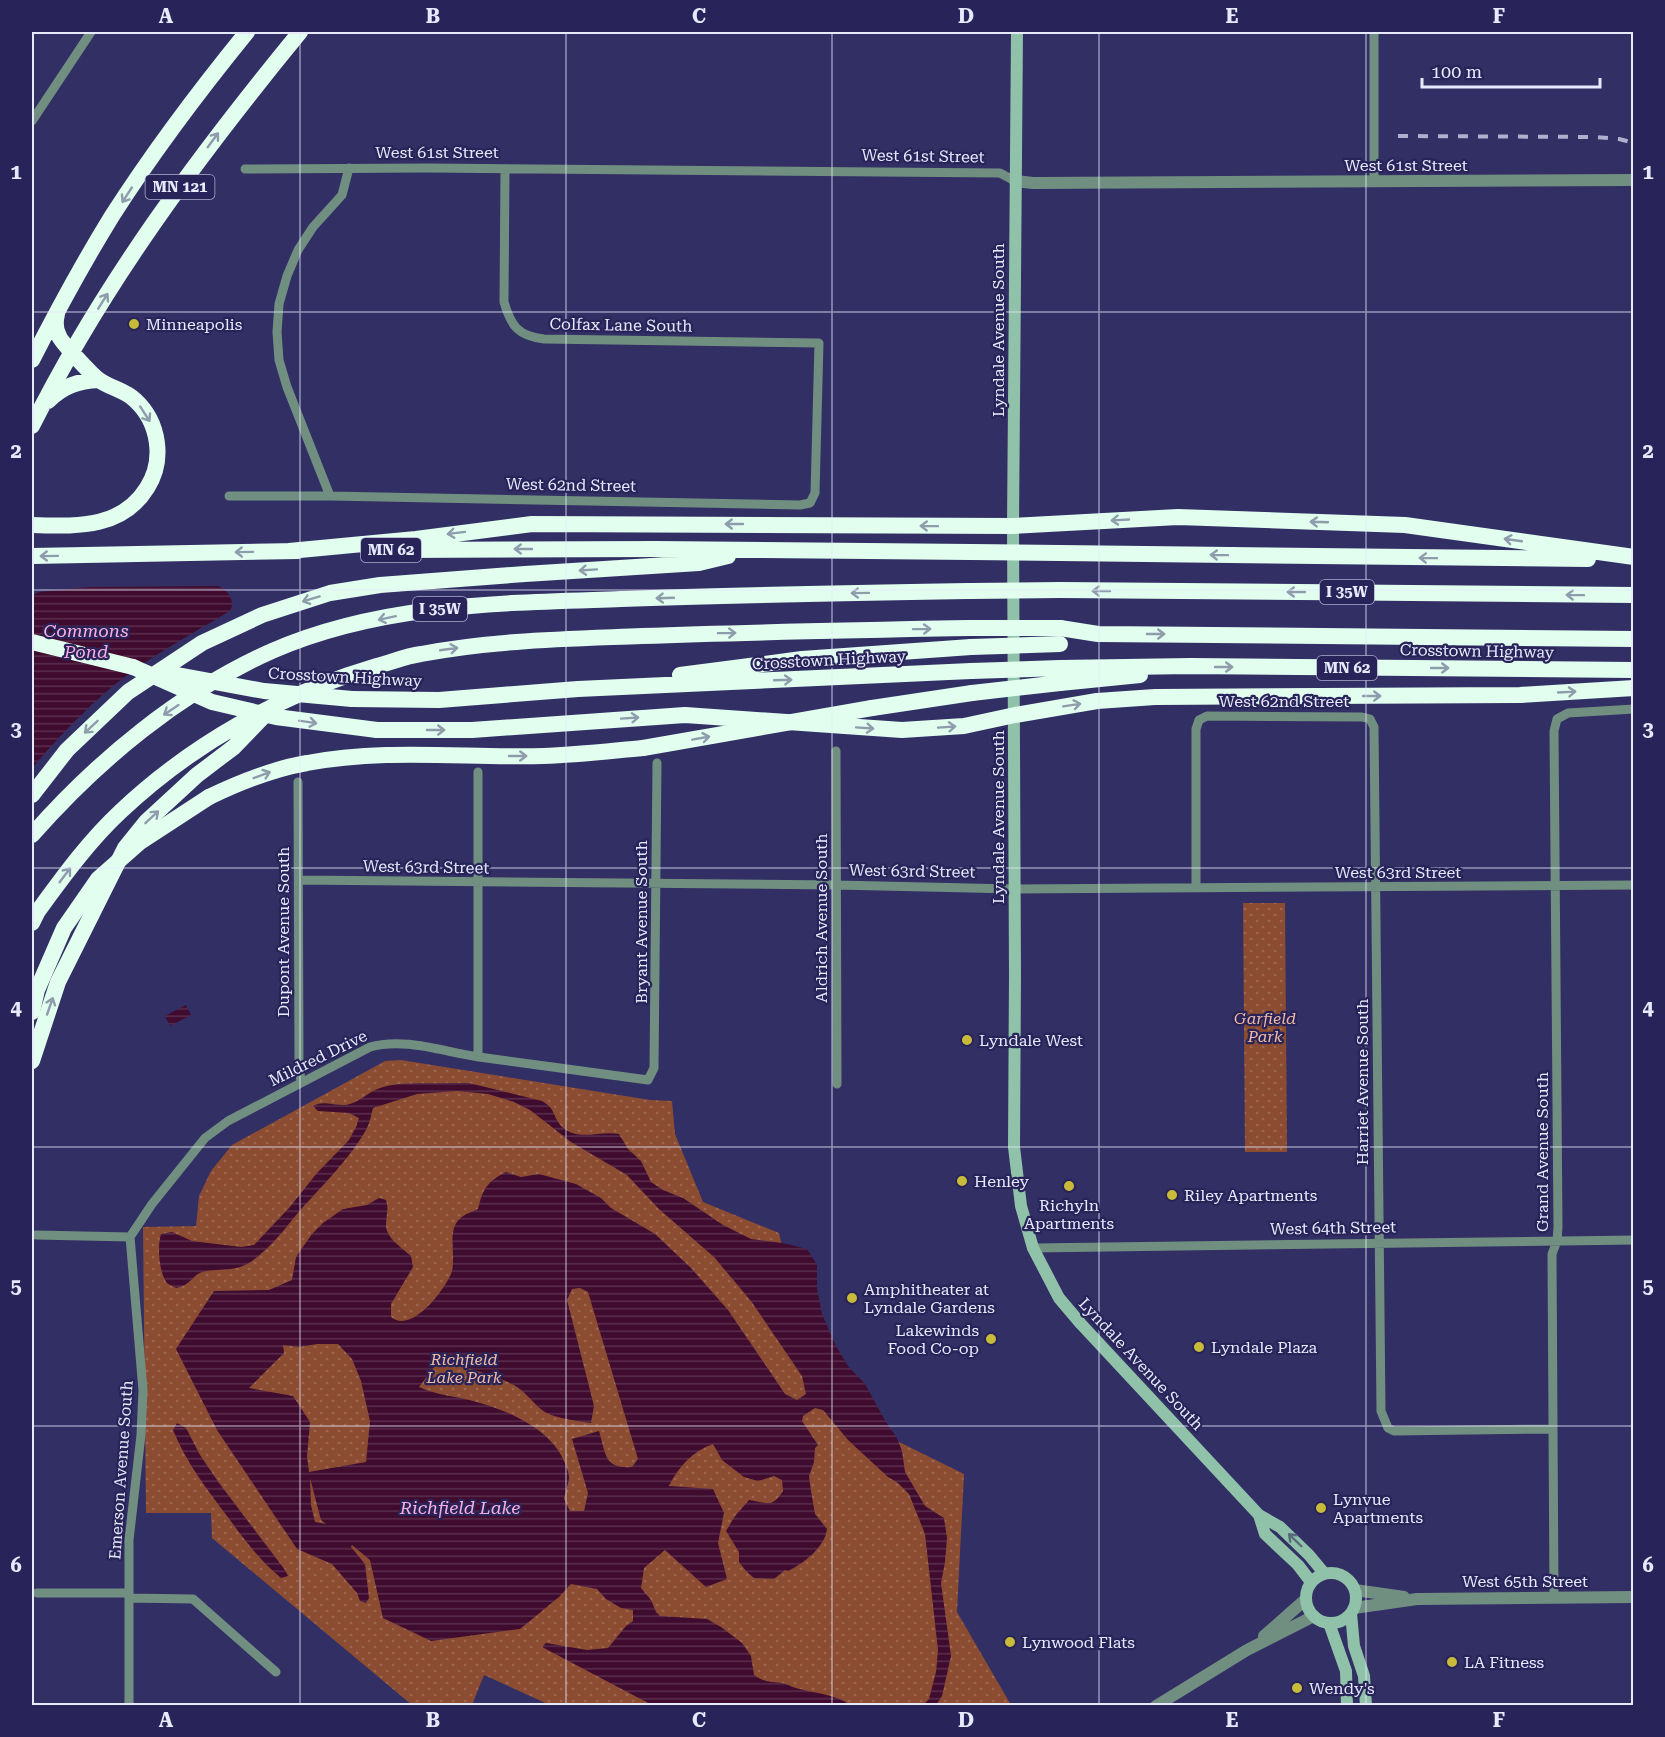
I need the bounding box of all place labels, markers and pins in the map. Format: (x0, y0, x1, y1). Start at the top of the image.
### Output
place label: Minneapolis (146, 315, 243, 334)
marker: Minneapolis (127, 317, 141, 331)
place label: Lyndale West (979, 1031, 1083, 1050)
marker: Lyndale West (960, 1033, 974, 1047)
place label: Henley (974, 1172, 1030, 1191)
marker: Henley (955, 1174, 969, 1188)
marker: Richyln Apartments (1062, 1179, 1076, 1193)
place label: Riley Apartments (1184, 1186, 1318, 1205)
marker: Riley Apartments (1165, 1188, 1179, 1202)
place label: Richyln Apartments (1024, 1196, 1114, 1233)
place label: Amphitheater at Lyndale Gardens (864, 1280, 995, 1317)
marker: Amphitheater at Lyndale Gardens (845, 1291, 859, 1305)
place label: Lakewinds Food Co-op (887, 1321, 979, 1358)
marker: Lakewinds Food Co-op (984, 1332, 998, 1346)
place label: Lyndale Plaza (1211, 1338, 1317, 1357)
marker: Lyndale Plaza (1192, 1340, 1206, 1354)
place label: Lynvue Apartments (1333, 1490, 1424, 1527)
marker: Lynvue Apartments (1314, 1501, 1328, 1515)
place label: Lynwood Flats (1022, 1633, 1135, 1652)
marker: Lynwood Flats (1003, 1635, 1017, 1649)
place label: LA Fitness (1464, 1653, 1545, 1672)
marker: LA Fitness (1445, 1655, 1459, 1669)
place label: Wendy's (1309, 1679, 1375, 1698)
marker: Wendy's (1290, 1681, 1304, 1695)

